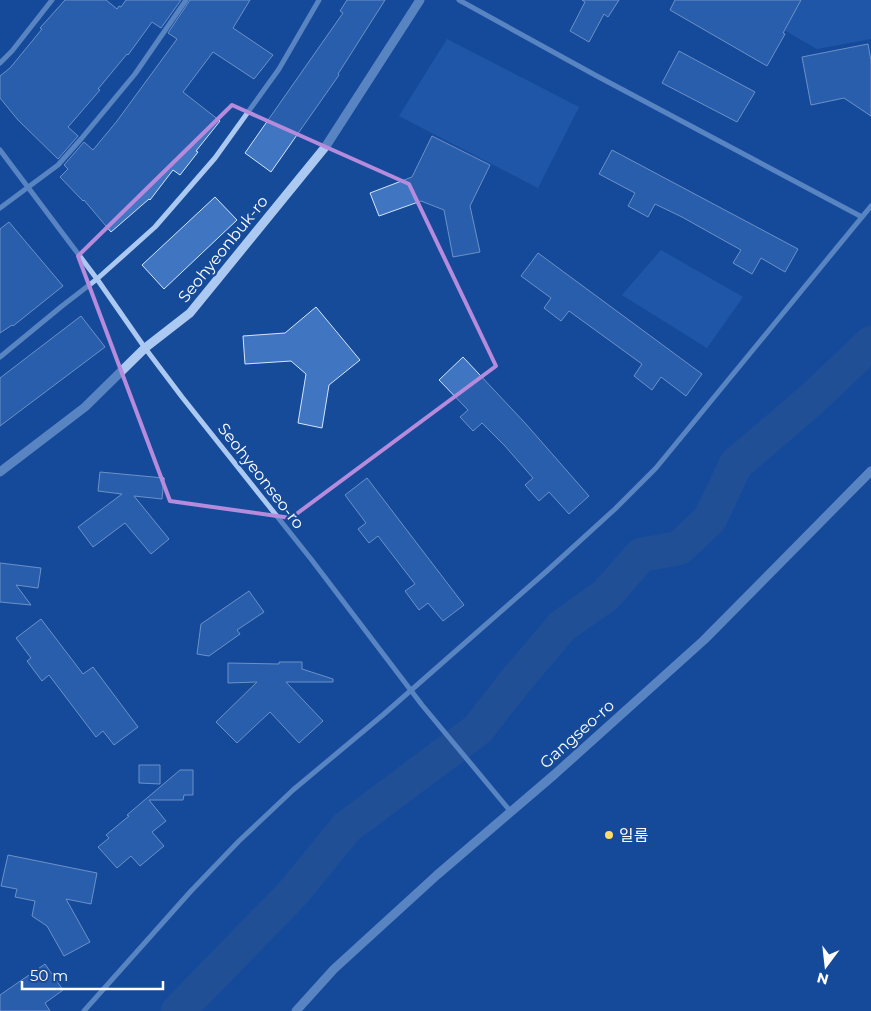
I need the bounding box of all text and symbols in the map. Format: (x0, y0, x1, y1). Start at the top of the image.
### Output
street label: Seohyeonbuk-ro (174, 192, 272, 306)
street label: Seohyeonseo-ro (214, 419, 308, 533)
street label: Gangseo-ro (536, 696, 618, 772)
place label: 일룸 (619, 826, 648, 845)
marker: 일룸 (603, 829, 615, 841)
north arrow (801, 941, 851, 991)
scale bar (22, 958, 164, 990)
text: 50 m (30, 966, 68, 985)
text: N (815, 968, 830, 989)

